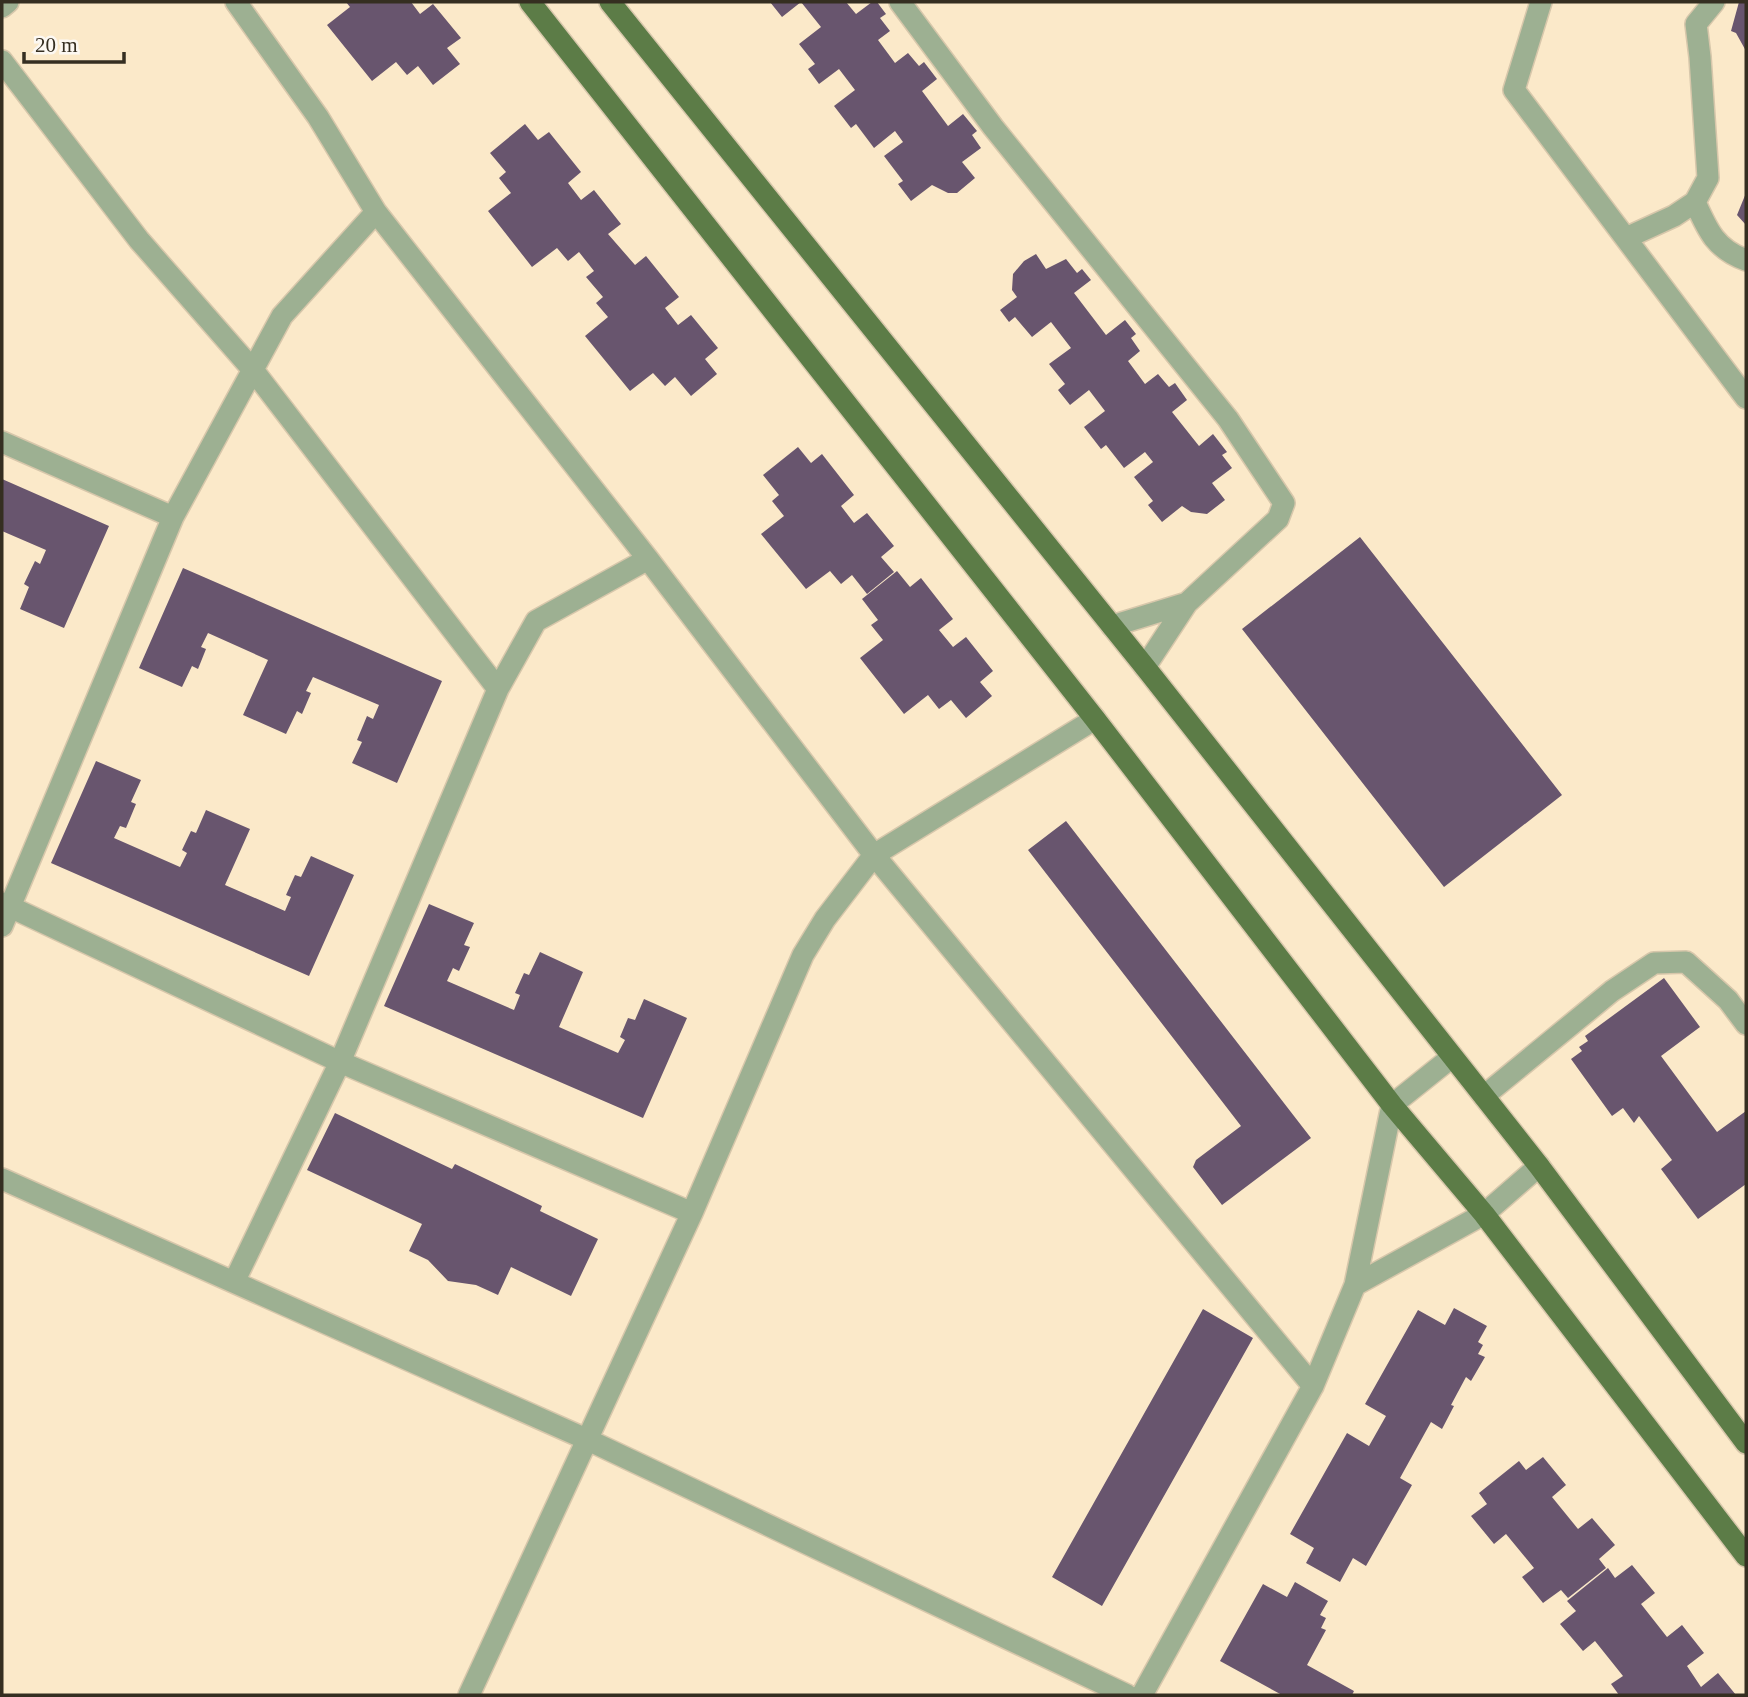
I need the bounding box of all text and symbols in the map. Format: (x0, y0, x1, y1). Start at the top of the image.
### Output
scale bar (24, 21, 124, 65)
text: 20 m (35, 33, 78, 57)

